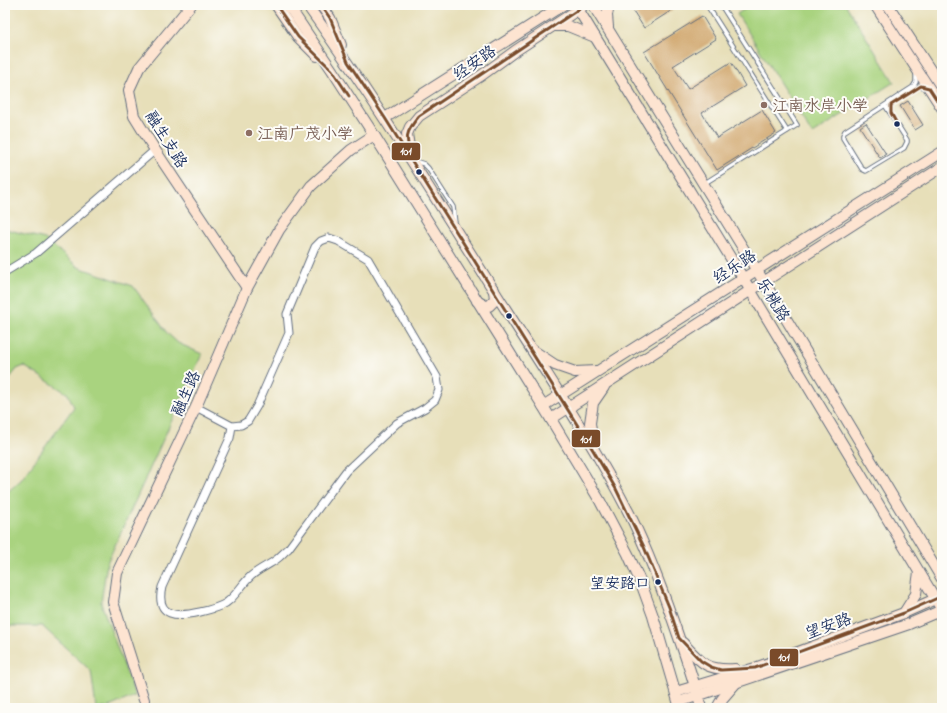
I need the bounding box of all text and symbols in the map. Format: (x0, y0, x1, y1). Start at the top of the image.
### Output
street label: 经安路 (449, 40, 502, 87)
place label: 江南水岸小学 (772, 95, 868, 119)
marker: 江南水岸小学 (759, 100, 769, 110)
street label: 融生支路 (138, 107, 192, 174)
unlabelled marker (892, 119, 902, 129)
place label: 江南广茂小学 (257, 123, 353, 147)
marker: 江南广茂小学 (244, 128, 254, 138)
line badge: 101 (391, 142, 421, 161)
text: 101 (400, 144, 412, 160)
unlabelled marker (414, 167, 424, 177)
street label: 经乐路 (708, 245, 762, 291)
street label: 乐桃路 (750, 273, 795, 327)
unlabelled marker (504, 311, 514, 321)
street label: 融生路 (166, 367, 208, 421)
line badge: 101 (571, 429, 601, 448)
text: 101 (580, 432, 592, 448)
place label: 望安路口 (590, 573, 650, 595)
marker: 望安路口 (653, 577, 663, 587)
street label: 望安路 (802, 607, 855, 646)
line badge: 101 (769, 648, 799, 667)
text: 101 (778, 650, 790, 666)

